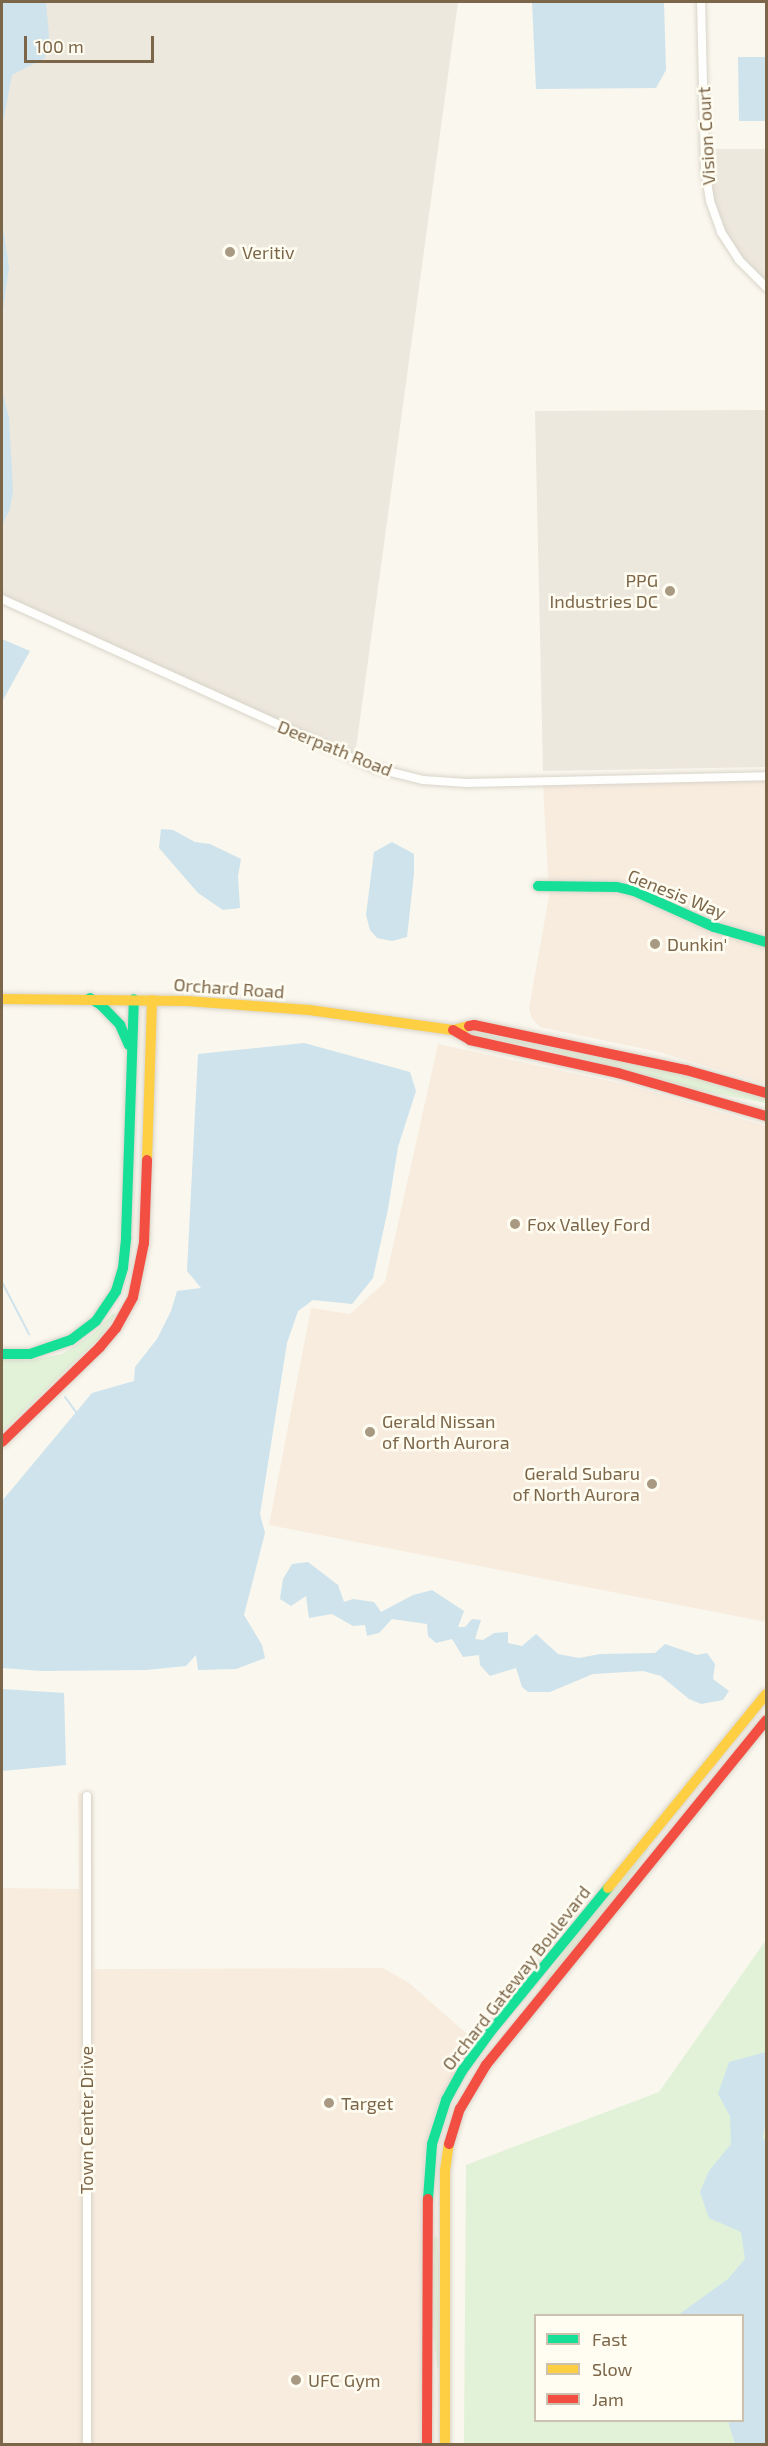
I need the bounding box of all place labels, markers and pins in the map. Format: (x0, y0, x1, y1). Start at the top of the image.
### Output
place label: Veritiv (242, 241, 294, 263)
marker: Veritiv (223, 245, 237, 259)
place label: PPG Industries DC (550, 570, 658, 612)
marker: PPG Industries DC (663, 584, 677, 598)
place label: Dunkin' (667, 933, 727, 955)
marker: Dunkin' (648, 937, 662, 951)
place label: Fox Valley Ford (527, 1213, 651, 1235)
marker: Fox Valley Ford (508, 1217, 522, 1231)
place label: Gerald Nissan of North Aurora (382, 1411, 510, 1454)
marker: Gerald Nissan of North Aurora (363, 1425, 377, 1439)
place label: Gerald Subaru of North Aurora (512, 1463, 640, 1506)
marker: Gerald Subaru of North Aurora (645, 1477, 659, 1491)
place label: Target (341, 2092, 393, 2114)
marker: Target (322, 2096, 336, 2110)
place label: UFC Gym (308, 2369, 380, 2391)
marker: UFC Gym (289, 2373, 303, 2387)

